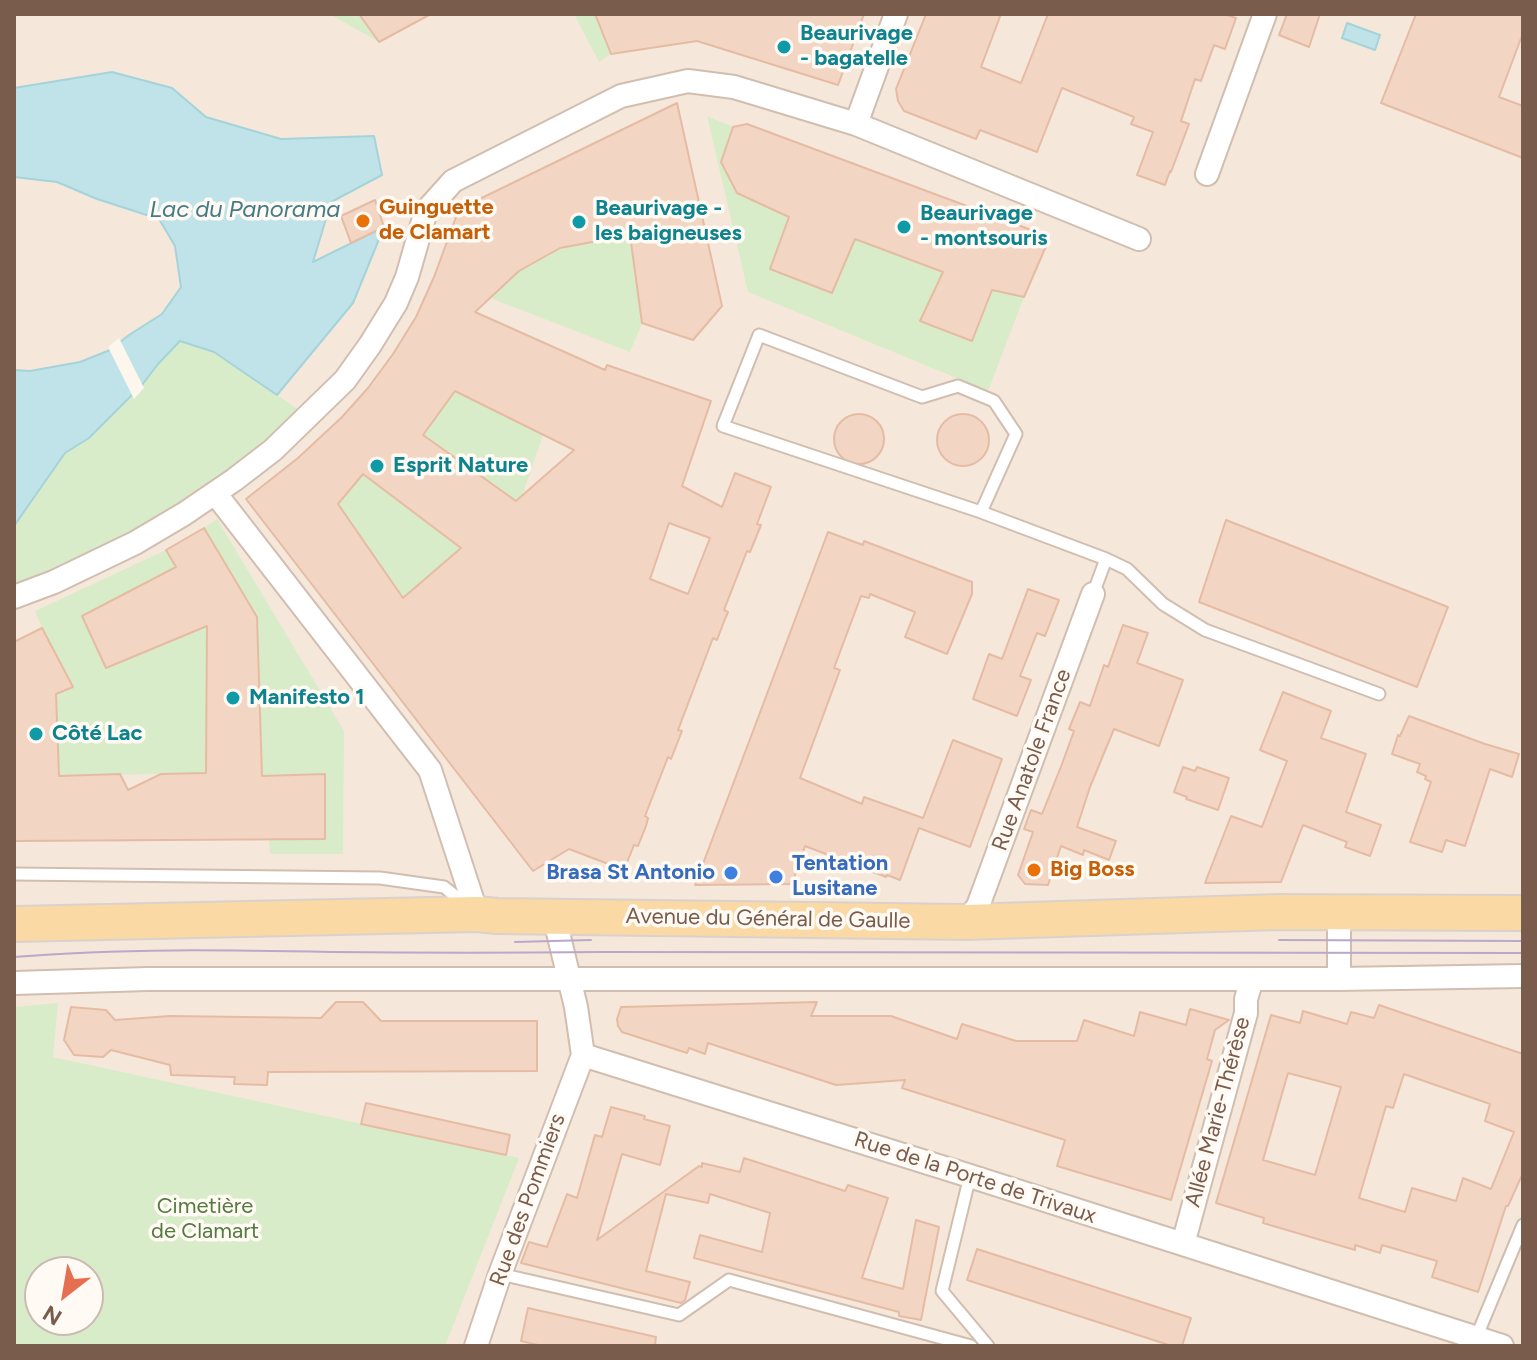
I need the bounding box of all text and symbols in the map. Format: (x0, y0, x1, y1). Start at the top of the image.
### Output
place label: Beaurivage - bagatelle (800, 21, 913, 72)
marker: Beaurivage - bagatelle (775, 38, 793, 56)
place label: Guinguette de Clamart (379, 195, 494, 246)
water label: Lac du Panorama (150, 196, 340, 224)
place label: Beaurivage - les baigneuses (595, 196, 742, 248)
place label: Beaurivage - montsouris (920, 201, 1047, 252)
marker: Guinguette de Clamart (354, 212, 372, 230)
marker: Beaurivage - les baigneuses (570, 213, 588, 231)
marker: Beaurivage - montsouris (895, 218, 913, 236)
place label: Esprit Nature (393, 453, 528, 479)
marker: Esprit Nature (368, 457, 386, 475)
street label: Rue Anatole France (987, 665, 1077, 855)
place label: Manifesto 1 (249, 685, 365, 711)
marker: Manifesto 1 (224, 689, 242, 707)
place label: Côté Lac (52, 721, 142, 747)
marker: Côté Lac (27, 725, 45, 743)
place label: Tentation Lusitane (792, 851, 888, 902)
place label: Big Boss (1050, 857, 1134, 883)
place label: Brasa St Antonio (546, 860, 715, 886)
marker: Big Boss (1025, 861, 1043, 879)
marker: Brasa St Antonio (722, 864, 740, 882)
marker: Tentation Lusitane (767, 868, 785, 886)
street label: Avenue du Général de Gaulle (625, 903, 911, 935)
street label: Allée Marie-Thérèse (1180, 1014, 1256, 1210)
street label: Rue des Pommiers (485, 1110, 571, 1290)
street label: Rue de la Porte de Trivaux (851, 1126, 1099, 1230)
park label: Cimetière de Clamart (151, 1194, 259, 1246)
north arrow (24, 1256, 104, 1336)
text: N (38, 1299, 67, 1331)

